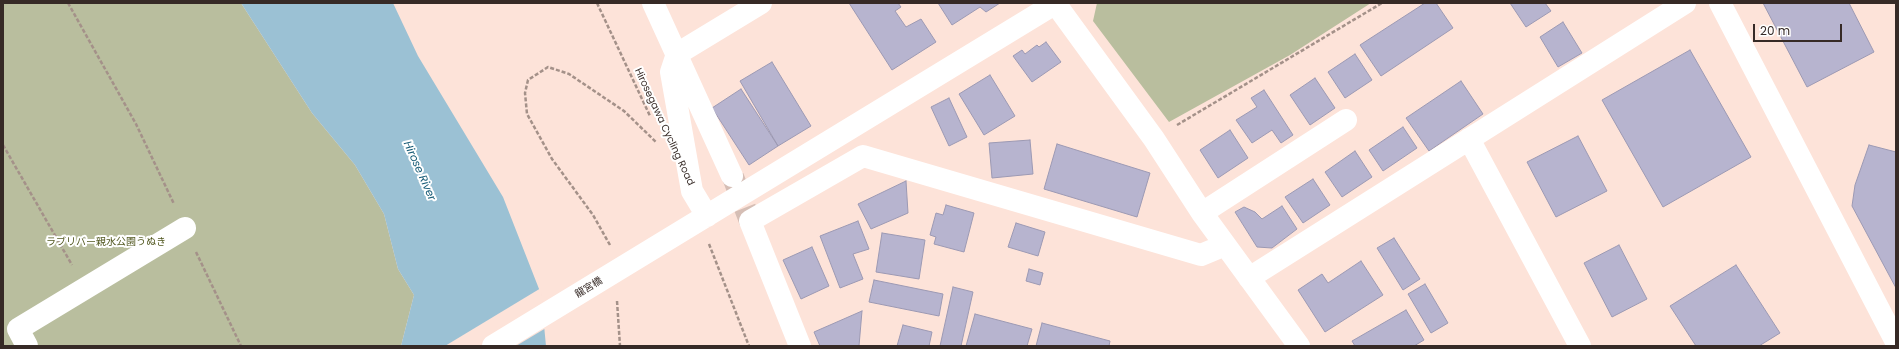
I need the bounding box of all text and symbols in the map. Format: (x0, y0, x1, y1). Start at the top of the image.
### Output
scale bar (1755, 16, 1844, 42)
text: 20 m (1760, 22, 1790, 39)
street label: Hirosegawa Cycling Road (631, 66, 697, 188)
water label: Hirose River (400, 139, 438, 203)
park label: ラブリバー親水公園うぬき (46, 236, 166, 248)
street label: 龍宮橋 (573, 275, 605, 301)

